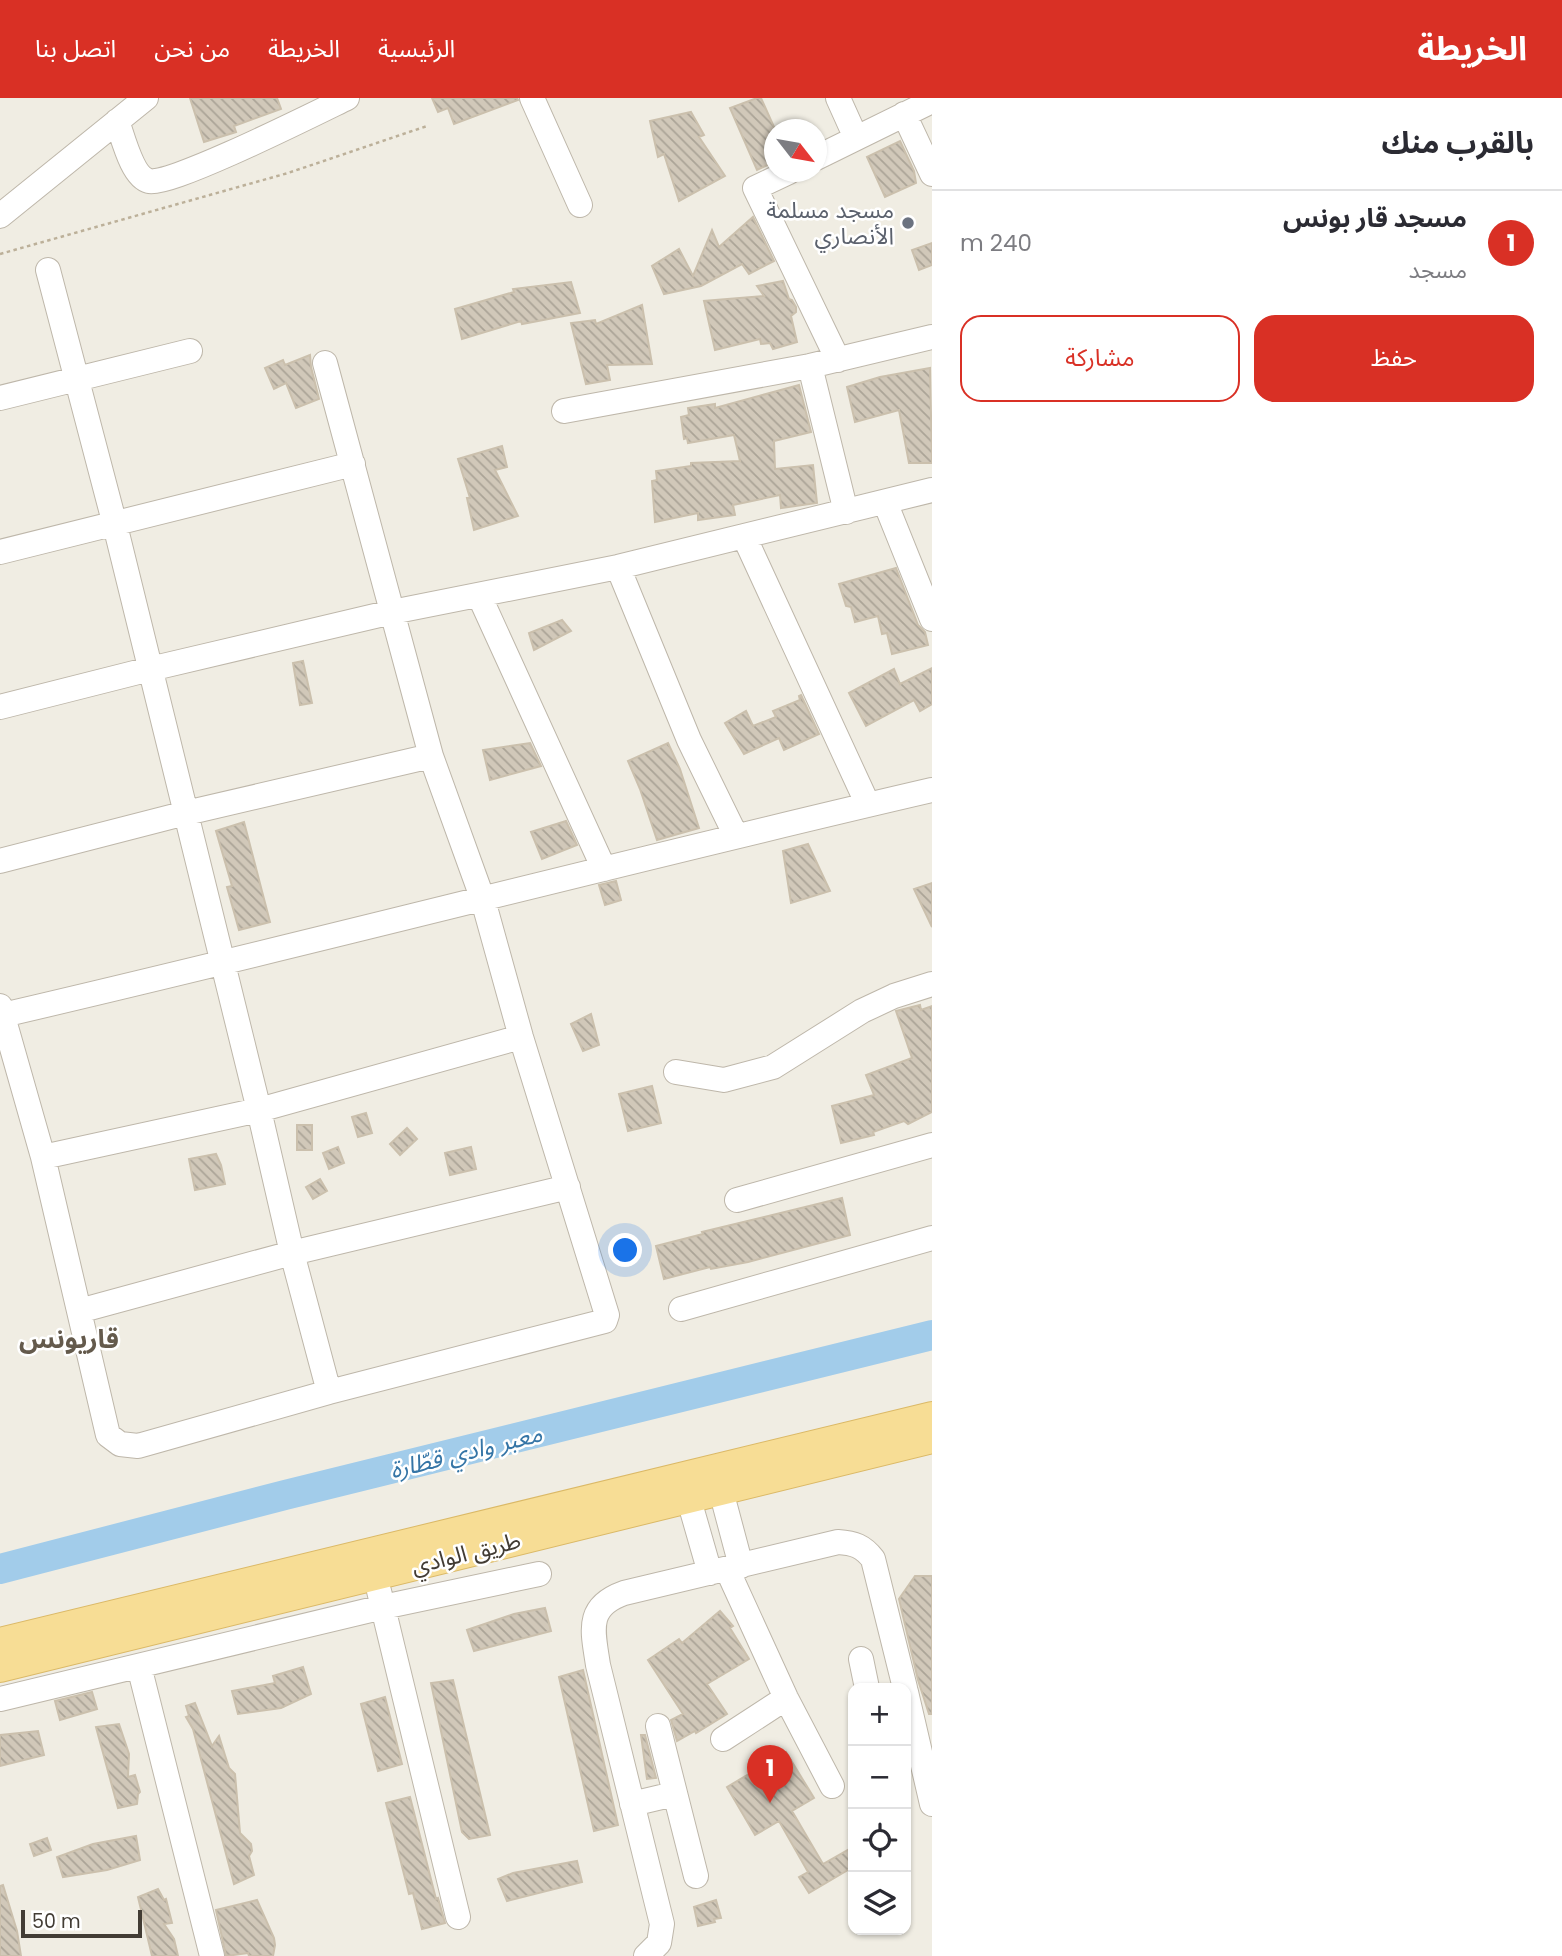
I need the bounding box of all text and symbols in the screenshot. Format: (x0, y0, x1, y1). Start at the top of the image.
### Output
text: الخريطة (1417, 25, 1527, 72)
text: اتصل بنا (35, 32, 116, 65)
text: من نحن (154, 32, 230, 65)
text: الخريطة (268, 32, 340, 65)
text: الرئيسية (378, 32, 455, 65)
north arrow (764, 119, 827, 182)
text: بالقرب منك (1381, 121, 1534, 164)
place label: مسجد مسلمة الأنصاري (766, 194, 894, 253)
text: مسجد قار بونس (1283, 200, 1467, 236)
marker: مسجد مسلمة الأنصاري (900, 215, 916, 231)
text: 240 m (960, 227, 1032, 259)
text: 1 (1507, 227, 1515, 259)
text: مسجد (1408, 254, 1467, 286)
button: مشاركة (960, 315, 1240, 402)
button: حفظ (1254, 315, 1534, 402)
your location (608, 1233, 642, 1267)
district label: قاريونس (19, 1321, 119, 1357)
water label: معبر وادي قطّارة (386, 1417, 546, 1489)
street label: طريق الوادي (408, 1524, 524, 1583)
map controls (848, 1683, 911, 1935)
button: + (848, 1683, 911, 1746)
pin: 1 (747, 1745, 793, 1803)
button: − (848, 1746, 911, 1809)
button: locate (848, 1809, 911, 1872)
button: layers (848, 1872, 911, 1935)
scale bar (21, 1907, 142, 1939)
text: 50 m (32, 1908, 81, 1935)

